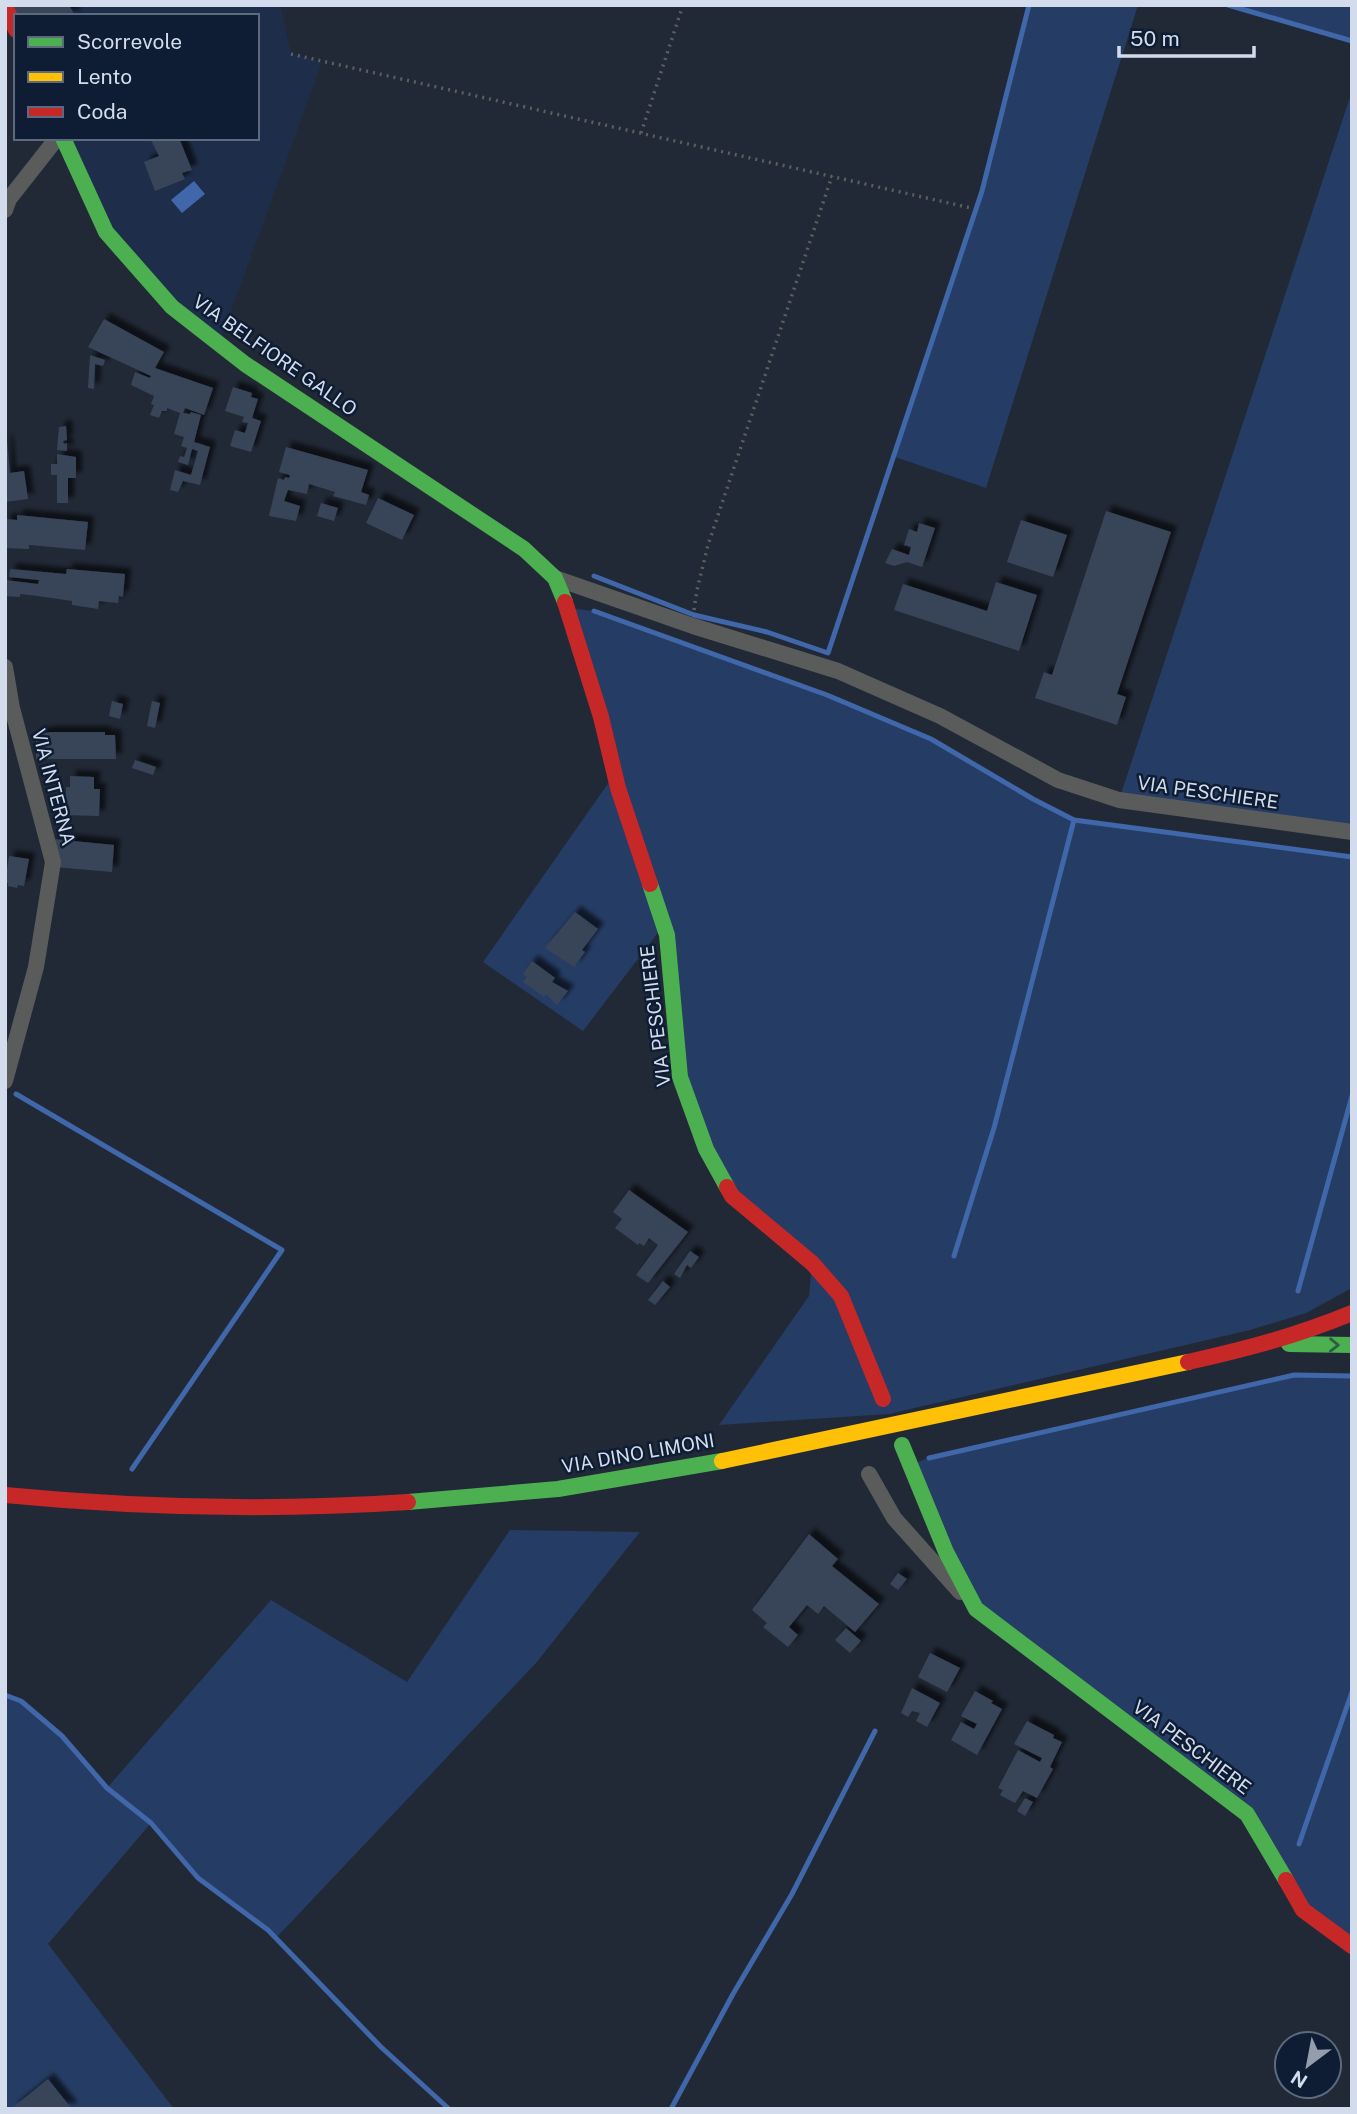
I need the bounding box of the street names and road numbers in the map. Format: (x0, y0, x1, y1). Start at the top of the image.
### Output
street label: VIA BELFIORE GALLO (189, 290, 361, 420)
street label: VIA INTERNA (28, 726, 80, 848)
street label: VIA PESCHIERE (1136, 771, 1280, 813)
street label: VIA PESCHIERE (635, 944, 675, 1088)
street label: VIA DINO LIMONI (560, 1429, 716, 1477)
street label: VIA PESCHIERE (1129, 1695, 1255, 1799)

